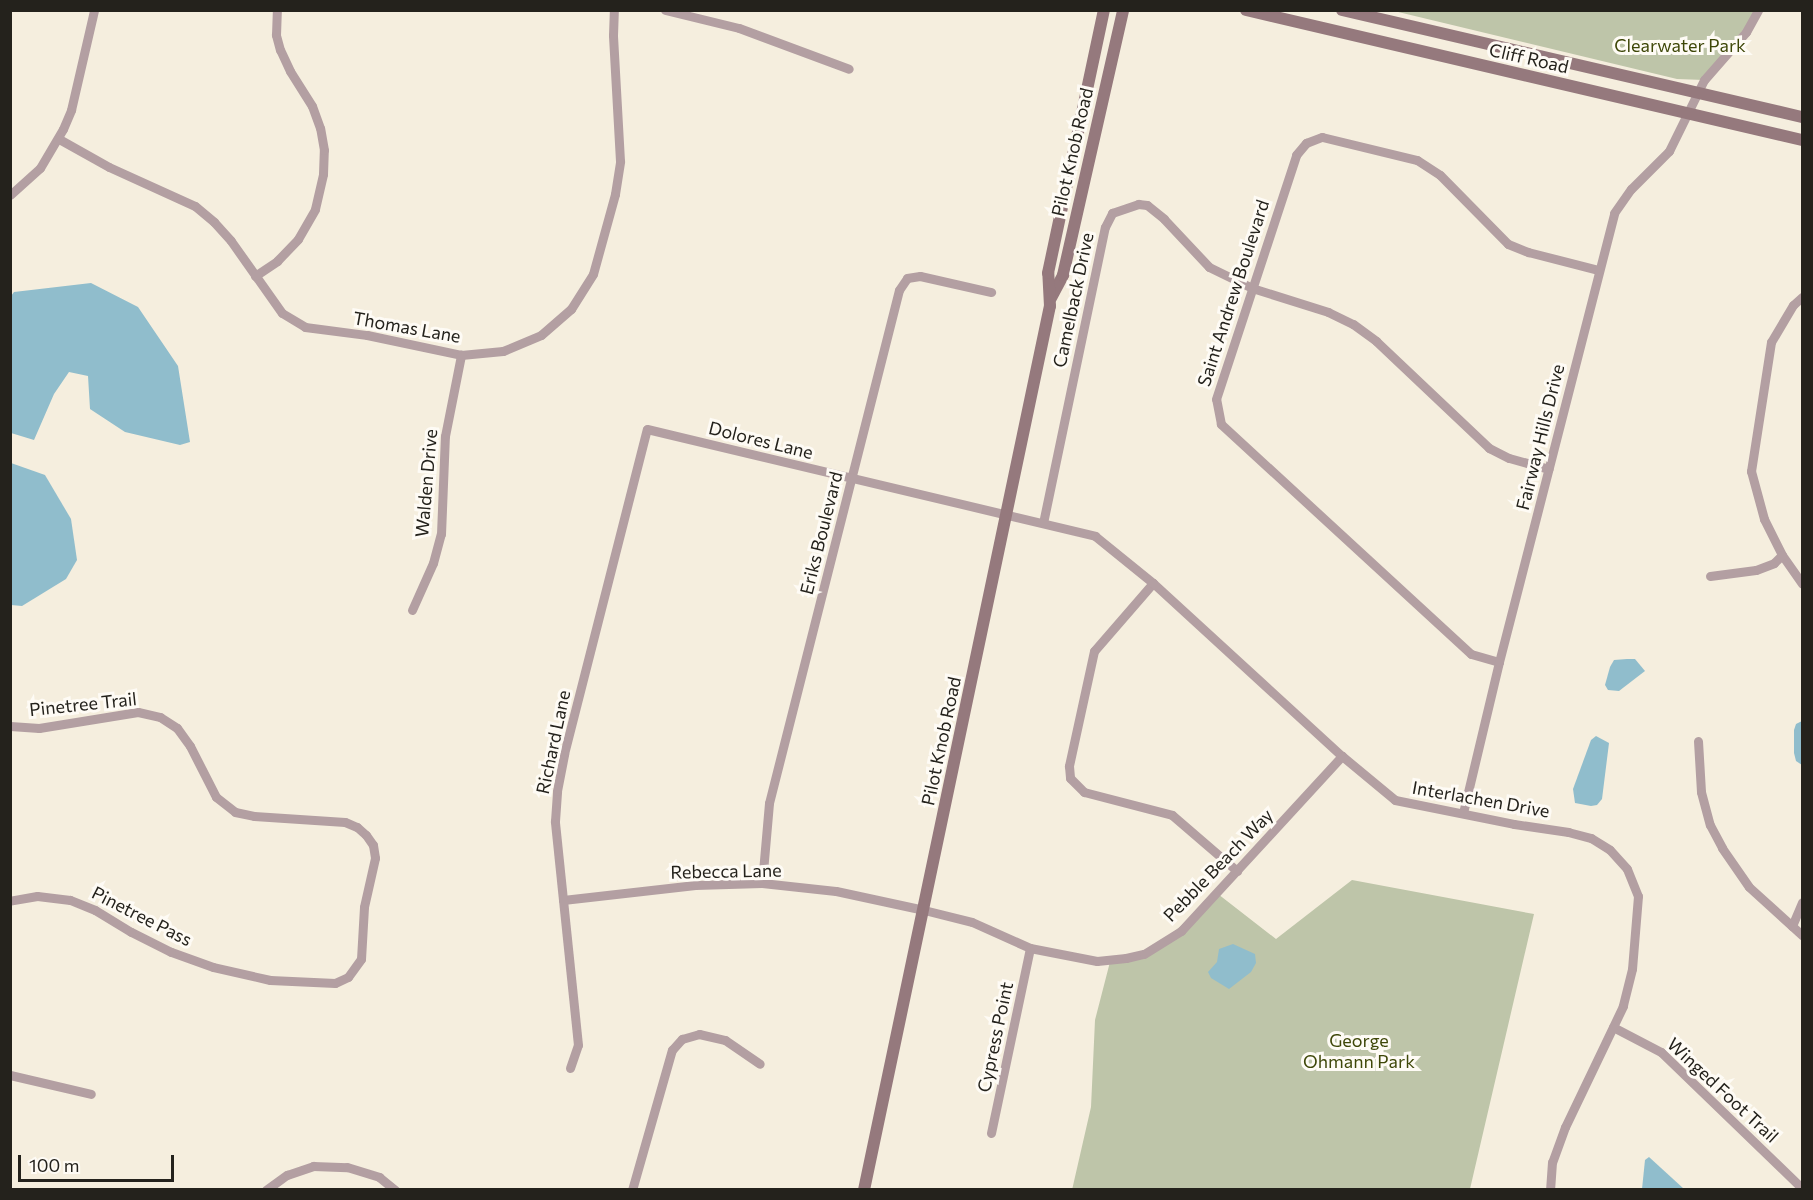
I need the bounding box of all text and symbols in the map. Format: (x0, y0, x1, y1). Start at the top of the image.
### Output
park label: Clearwater Park (1614, 34, 1746, 56)
street label: Cliff Road (1487, 38, 1571, 78)
street label: Pilot Knob Road (1047, 86, 1097, 218)
street label: Saint Andrew Boulevard (1193, 197, 1273, 389)
street label: Camelback Drive (1048, 231, 1098, 369)
street label: Thomas Lane (352, 307, 462, 347)
street label: Fairway Hills Drive (1511, 362, 1569, 512)
street label: Dolores Lane (707, 417, 815, 463)
street label: Walden Drive (411, 428, 441, 538)
street label: Eriks Boulevard (795, 469, 847, 597)
street label: Pilot Knob Road (917, 675, 965, 807)
street label: Pinetree Trail (28, 688, 138, 720)
street label: Richard Lane (531, 688, 575, 796)
street label: Interlachen Drive (1411, 776, 1551, 822)
street label: Pebble Beach Way (1159, 804, 1277, 926)
street label: Rebecca Lane (670, 859, 782, 883)
street label: Pinetree Pass (88, 882, 196, 950)
street label: Cypress Point (973, 980, 1017, 1094)
park label: George Ohmann Park (1303, 1030, 1415, 1072)
street label: Winged Foot Trail (1663, 1033, 1783, 1147)
scale bar (21, 1143, 177, 1181)
text: 100 m (29, 1154, 79, 1176)

